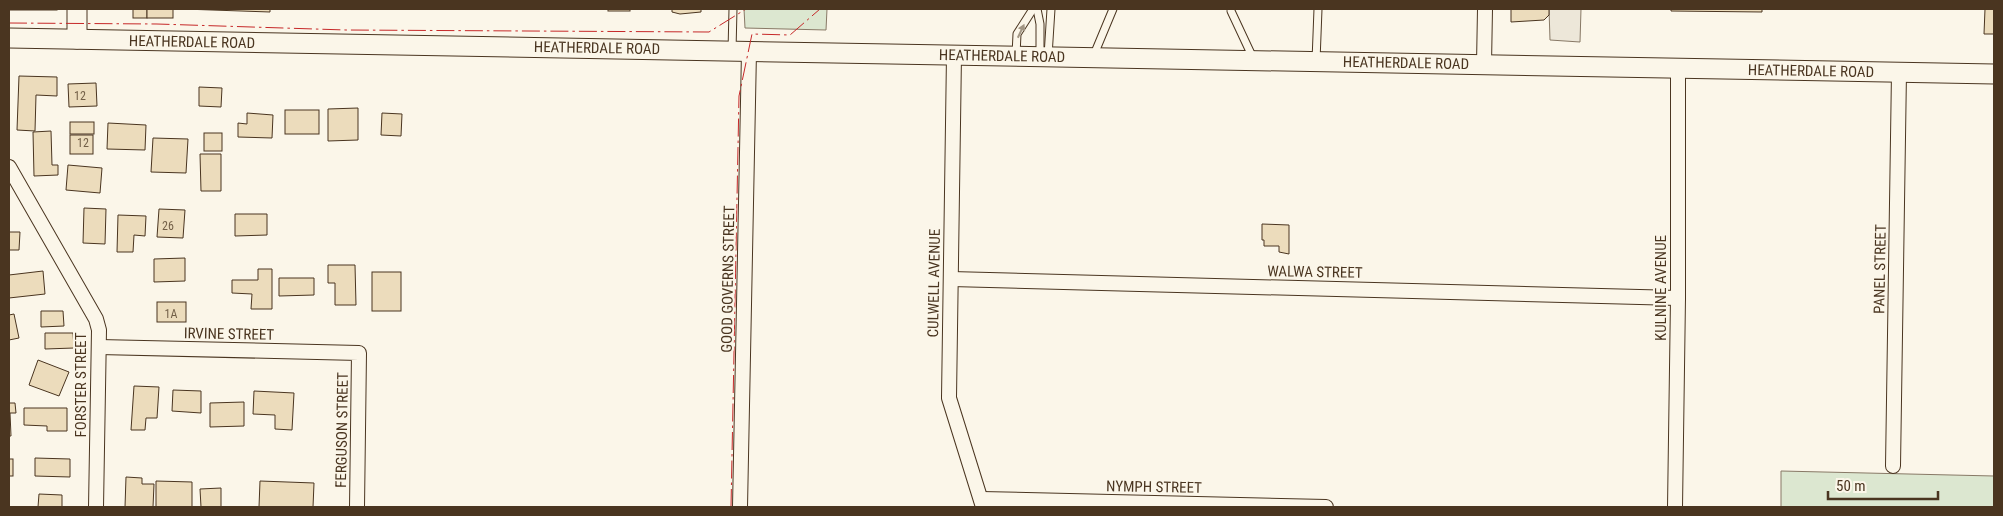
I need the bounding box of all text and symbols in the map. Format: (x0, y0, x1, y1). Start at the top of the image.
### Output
one-way arrow (1016, 23, 1025, 38)
street label: HEATHERDALE ROAD (129, 32, 255, 52)
street label: HEATHERDALE ROAD (534, 38, 660, 58)
street label: HEATHERDALE ROAD (939, 46, 1065, 66)
street label: HEATHERDALE ROAD (1343, 53, 1469, 73)
street label: HEATHERDALE ROAD (1748, 61, 1874, 81)
house number: 12 (74, 89, 86, 103)
house number: 12 (77, 136, 89, 150)
street label: GOOD GOVERNS STREET (718, 205, 738, 353)
house number: 26 (162, 219, 174, 233)
street label: PANEL STREET (1870, 224, 1890, 314)
street label: CULWELL AVENUE (924, 229, 944, 337)
street label: KULNINE AVENUE (1652, 235, 1670, 341)
street label: WALWA STREET (1267, 262, 1363, 282)
house number: 1A (165, 307, 178, 321)
street label: IRVINE STREET (184, 324, 275, 344)
street label: FORSTER STREET (72, 332, 90, 438)
street label: FERGUSON STREET (332, 372, 352, 488)
scale bar (1828, 468, 1938, 500)
street label: NYMPH STREET (1106, 477, 1202, 497)
text: 50 m (1836, 477, 1866, 495)

